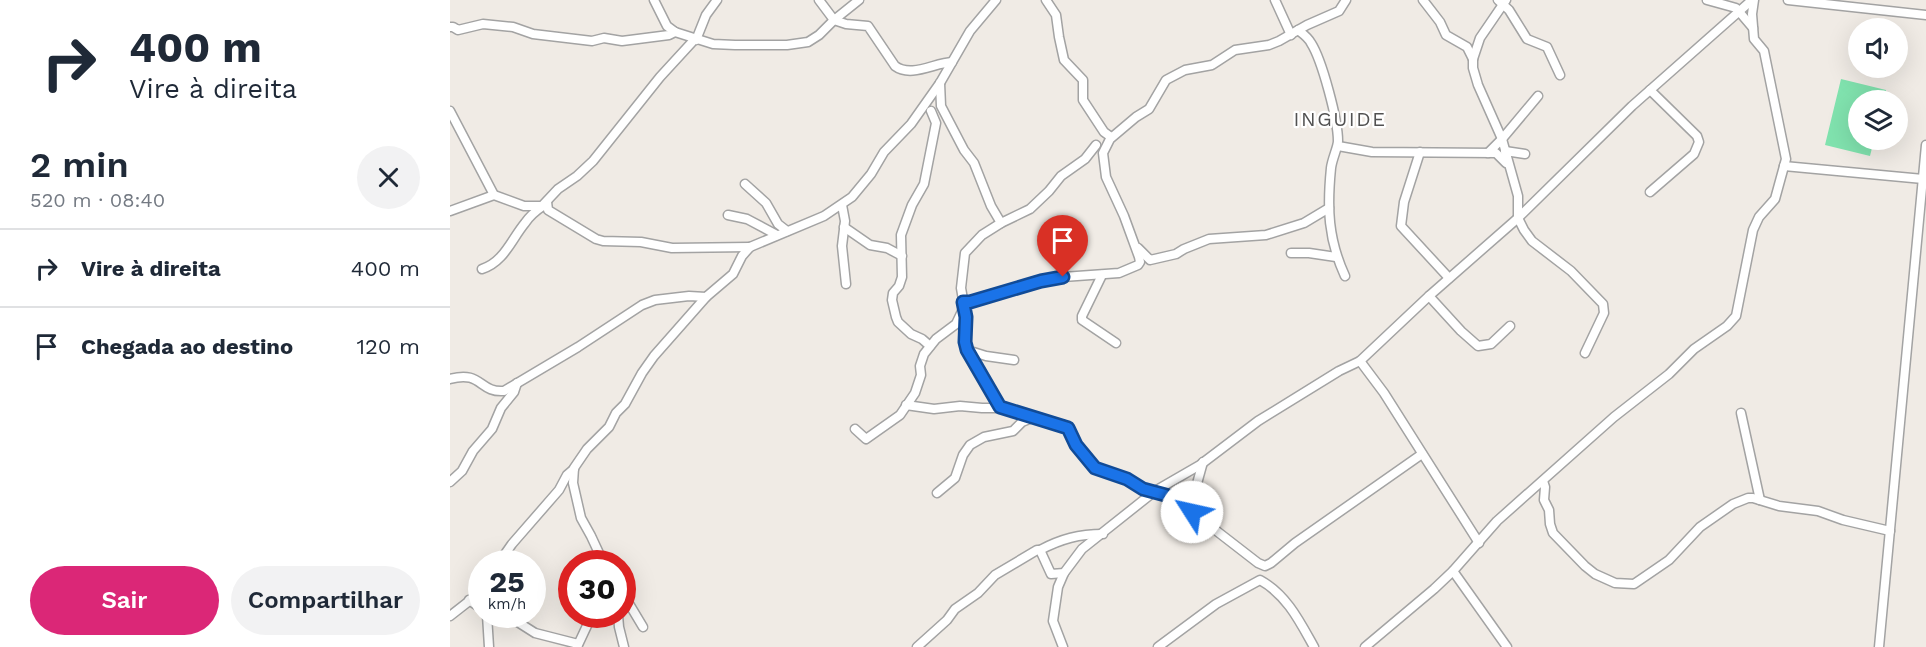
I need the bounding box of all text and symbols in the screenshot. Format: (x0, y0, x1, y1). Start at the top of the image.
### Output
map controls (1848, 18, 1908, 150)
button: sound (1848, 18, 1908, 78)
text: 400 m (129, 23, 262, 72)
icon: right (30, 24, 108, 102)
text: Vire à direita (129, 73, 297, 105)
button: layers (1848, 90, 1908, 150)
district label: INGUIDE (1294, 107, 1386, 131)
text: 2 min (30, 144, 129, 186)
button: close (357, 146, 420, 209)
text: 520 m · 08:40 (30, 188, 165, 212)
pin (1037, 215, 1088, 277)
icon: arrive (1046, 224, 1079, 257)
icon: right (30, 252, 63, 285)
text: Vire à direita (81, 256, 221, 281)
text: 400 m (351, 256, 420, 281)
icon: arrive (30, 330, 63, 363)
text: Chegada ao destino (81, 334, 293, 359)
text: 120 m (356, 334, 420, 359)
position arrow (1160, 480, 1224, 544)
speed limit sign: 30 (558, 550, 636, 628)
text: 25 (489, 564, 525, 599)
button: Sair (30, 566, 219, 635)
button: Compartilhar (231, 566, 420, 635)
text: km/h (488, 595, 526, 613)

